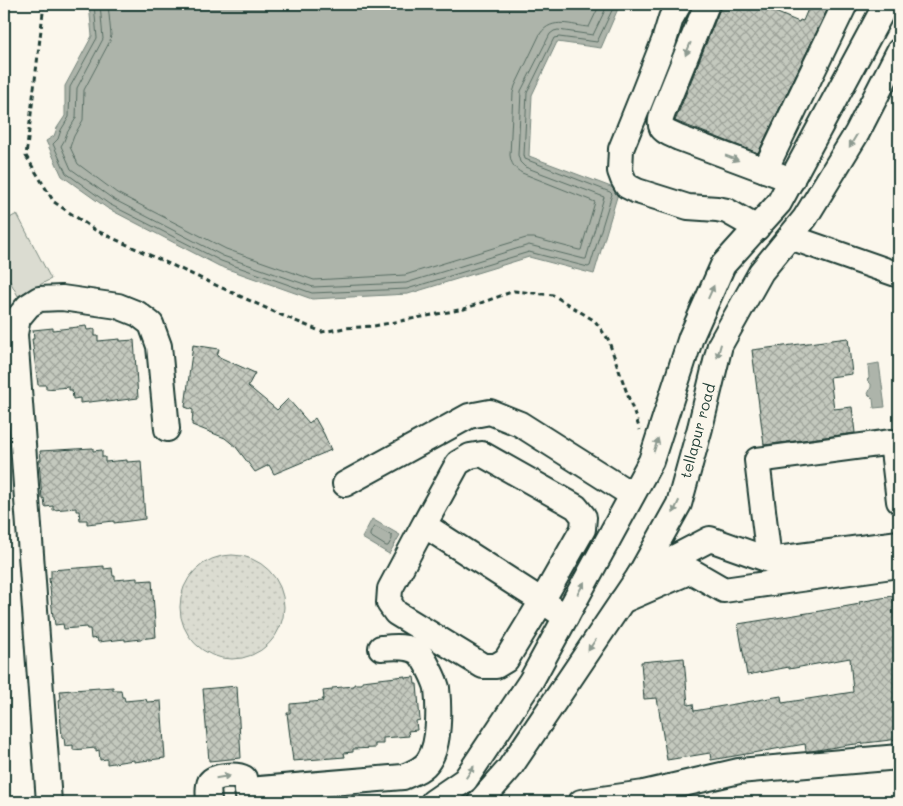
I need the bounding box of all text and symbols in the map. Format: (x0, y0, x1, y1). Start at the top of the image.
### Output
one-way arrow (684, 42, 692, 56)
one-way arrow (848, 134, 857, 147)
one-way arrow (725, 154, 740, 162)
one-way arrow (708, 285, 716, 299)
one-way arrow (715, 343, 723, 358)
street label: tellapur road (675, 381, 719, 481)
one-way arrow (653, 437, 661, 452)
one-way arrow (672, 500, 680, 514)
one-way arrow (577, 582, 586, 595)
one-way arrow (587, 639, 597, 652)
one-way arrow (465, 765, 475, 779)
one-way arrow (215, 773, 231, 781)

